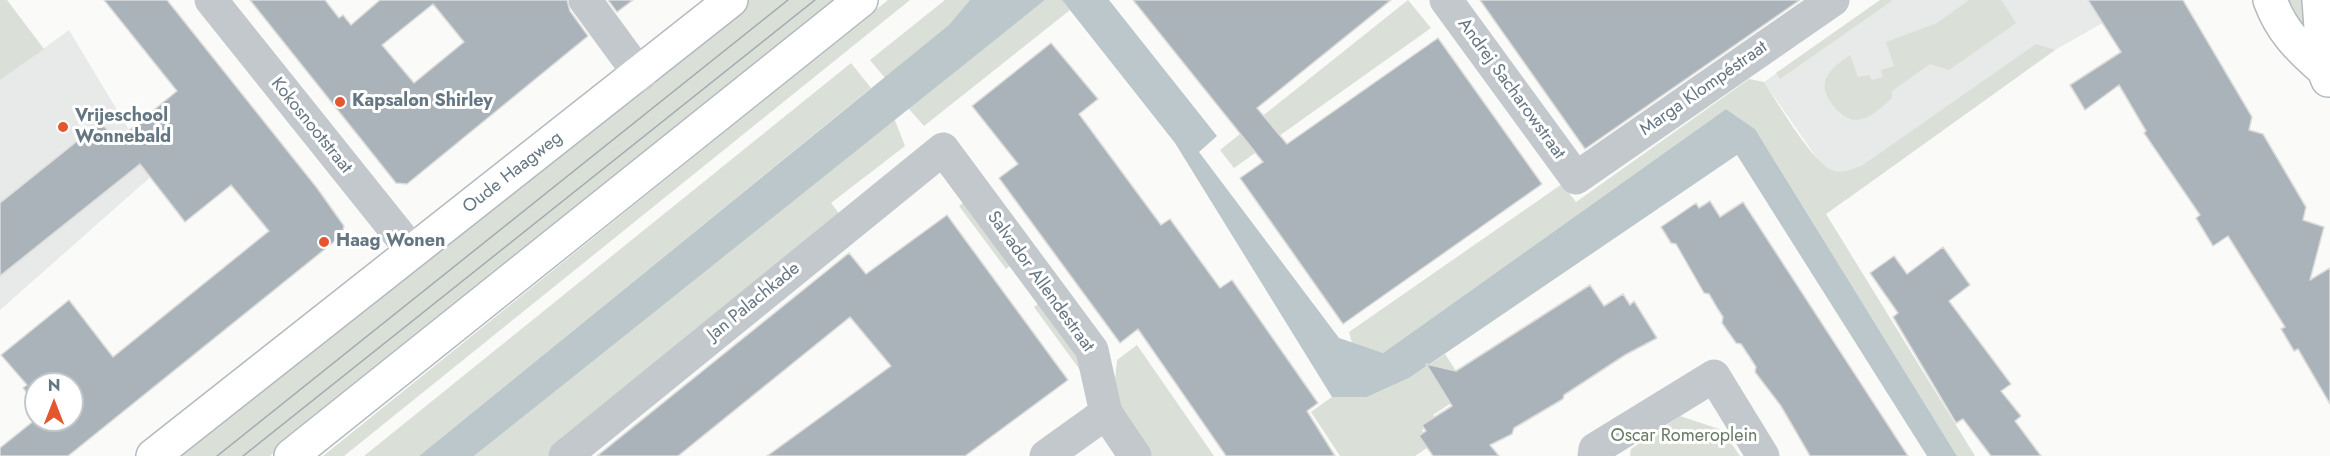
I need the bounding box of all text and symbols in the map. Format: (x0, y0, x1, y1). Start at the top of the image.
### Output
street label: Andrej Sacharowstraat (1453, 14, 1569, 164)
street label: Marga Klompéstraat (1636, 37, 1772, 141)
street label: Kokosnootstraat (266, 74, 356, 178)
place label: Kapsalon Shirley (352, 91, 493, 113)
marker: Kapsalon Shirley (333, 95, 347, 109)
place label: Vrijeschool Wonnebald (75, 106, 171, 148)
marker: Vrijeschool Wonnebald (56, 120, 70, 134)
street label: Oude Haagweg (459, 127, 567, 219)
street label: Salvador Allendestraat (982, 207, 1098, 357)
place label: Haag Wonen (336, 231, 445, 253)
marker: Haag Wonen (317, 235, 331, 249)
street label: Jan Palachkade (703, 258, 805, 346)
north arrow (24, 372, 84, 432)
text: N (48, 374, 60, 397)
park label: Oscar Romeroplein (1610, 426, 1758, 448)

